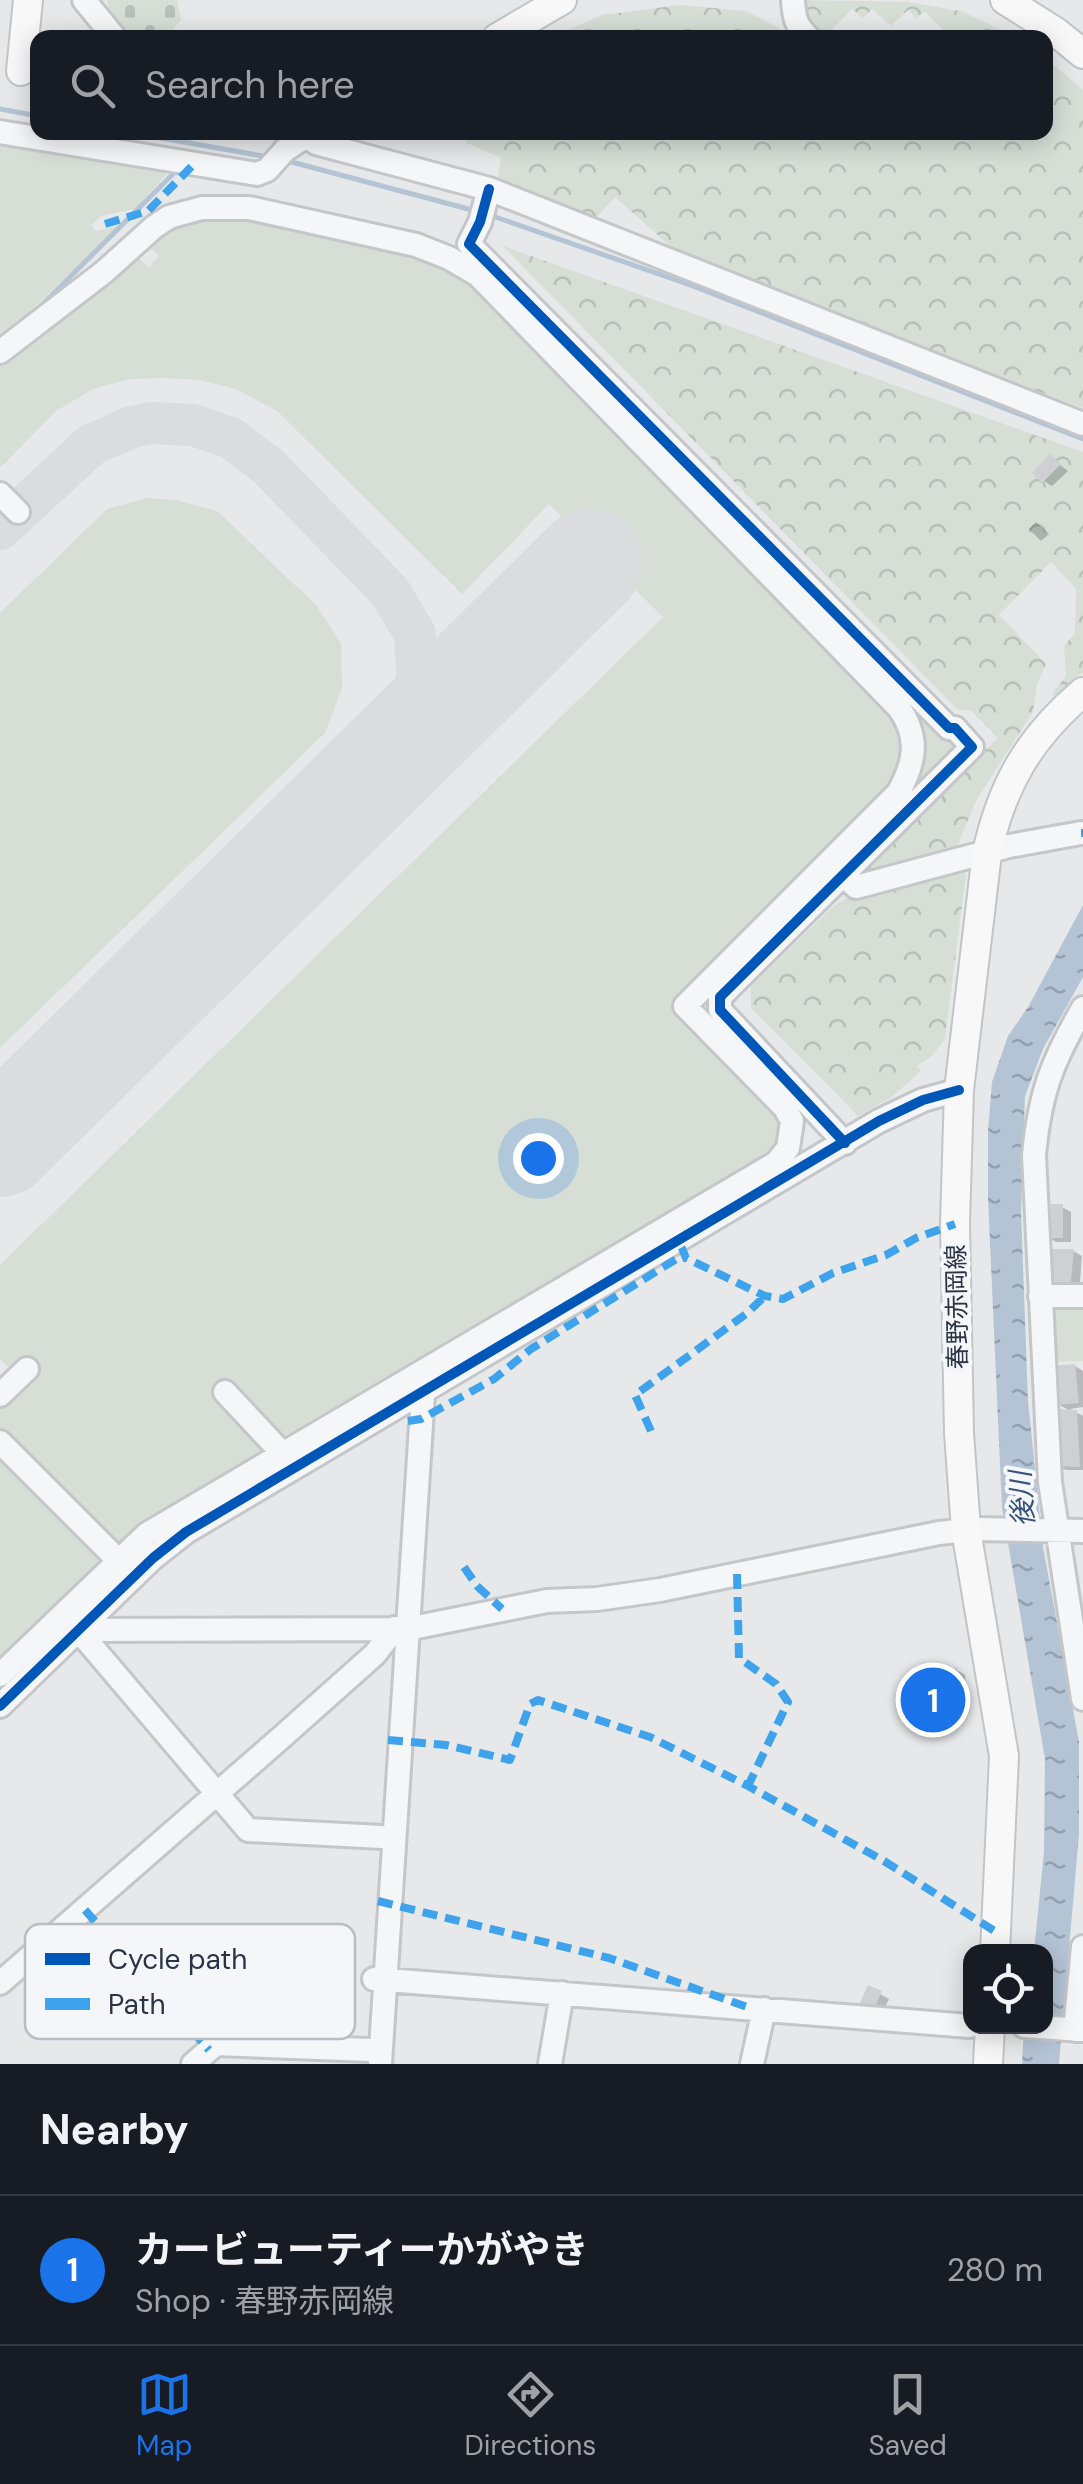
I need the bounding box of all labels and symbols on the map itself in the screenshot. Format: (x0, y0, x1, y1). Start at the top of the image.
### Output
your location (513, 1133, 564, 1184)
street label: 春野赤岡線 (939, 1244, 975, 1370)
water label: 後川 (1001, 1467, 1042, 1528)
pin: 1 (900, 1662, 966, 1738)
legend (25, 1924, 355, 2039)
text: Cycle path (108, 1941, 247, 1978)
text: Path (108, 1986, 166, 2023)

